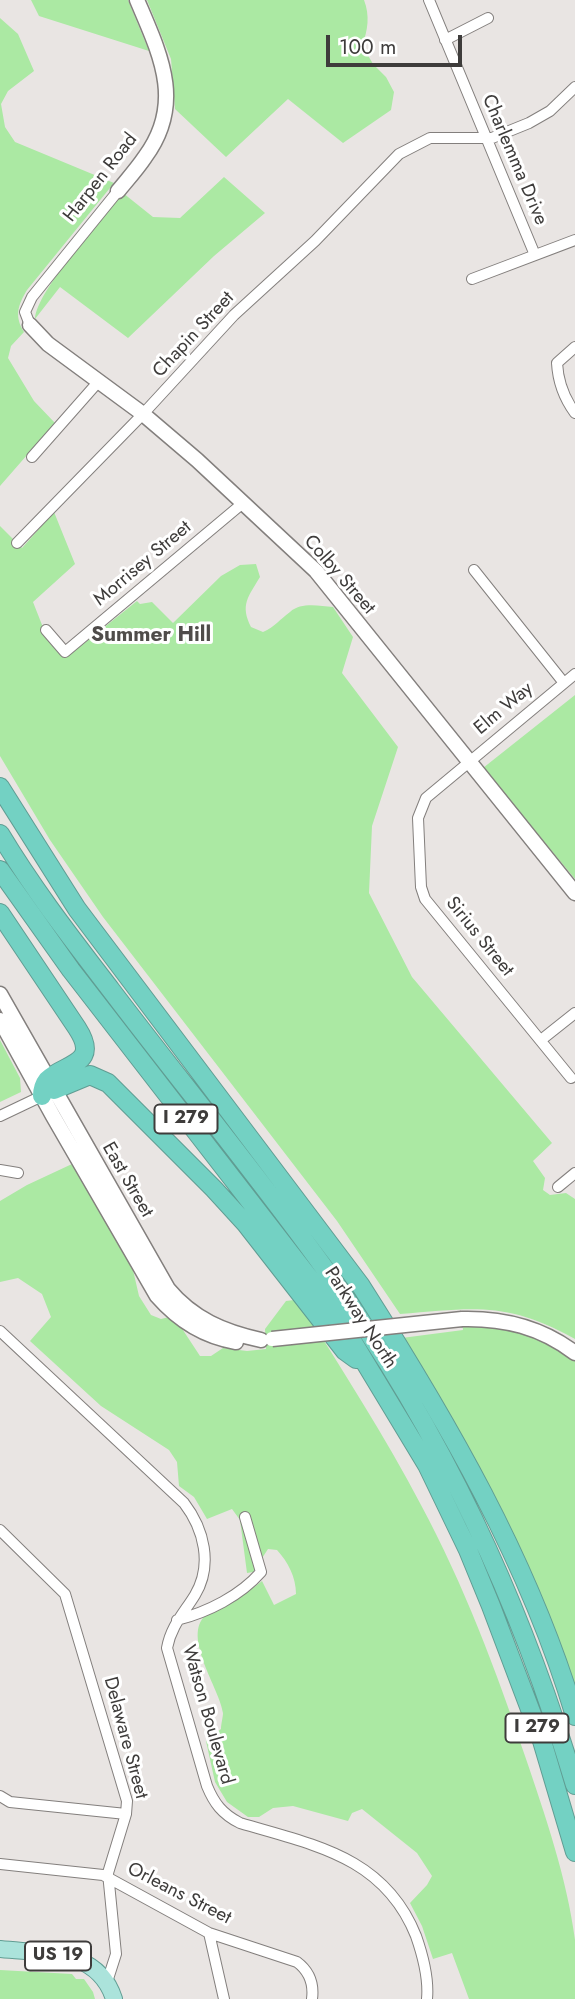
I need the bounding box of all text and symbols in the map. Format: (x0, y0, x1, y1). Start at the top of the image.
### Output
scale bar (330, 21, 466, 65)
text: 100 m (339, 32, 396, 62)
street label: Charlemma Drive (476, 91, 552, 229)
street label: Harpen Road (59, 129, 143, 227)
street label: Chapin Street (149, 287, 239, 383)
street label: Morrisey Street (90, 517, 196, 611)
street label: Colby Street (298, 531, 380, 619)
district label: Summer Hill (91, 623, 211, 649)
street label: Elm Way (470, 678, 538, 740)
street label: Sirius Street (440, 893, 518, 981)
road number: I 279 (154, 1104, 218, 1134)
street label: East Street (96, 1138, 158, 1222)
street label: Parkway North (319, 1263, 401, 1373)
street label: Watson Boulevard (176, 1643, 238, 1787)
street label: Delaware Street (98, 1675, 152, 1801)
road number: I 279 (505, 1714, 568, 1742)
street label: Orleans Street (123, 1858, 235, 1930)
road number: US 19 (25, 1942, 91, 1970)

